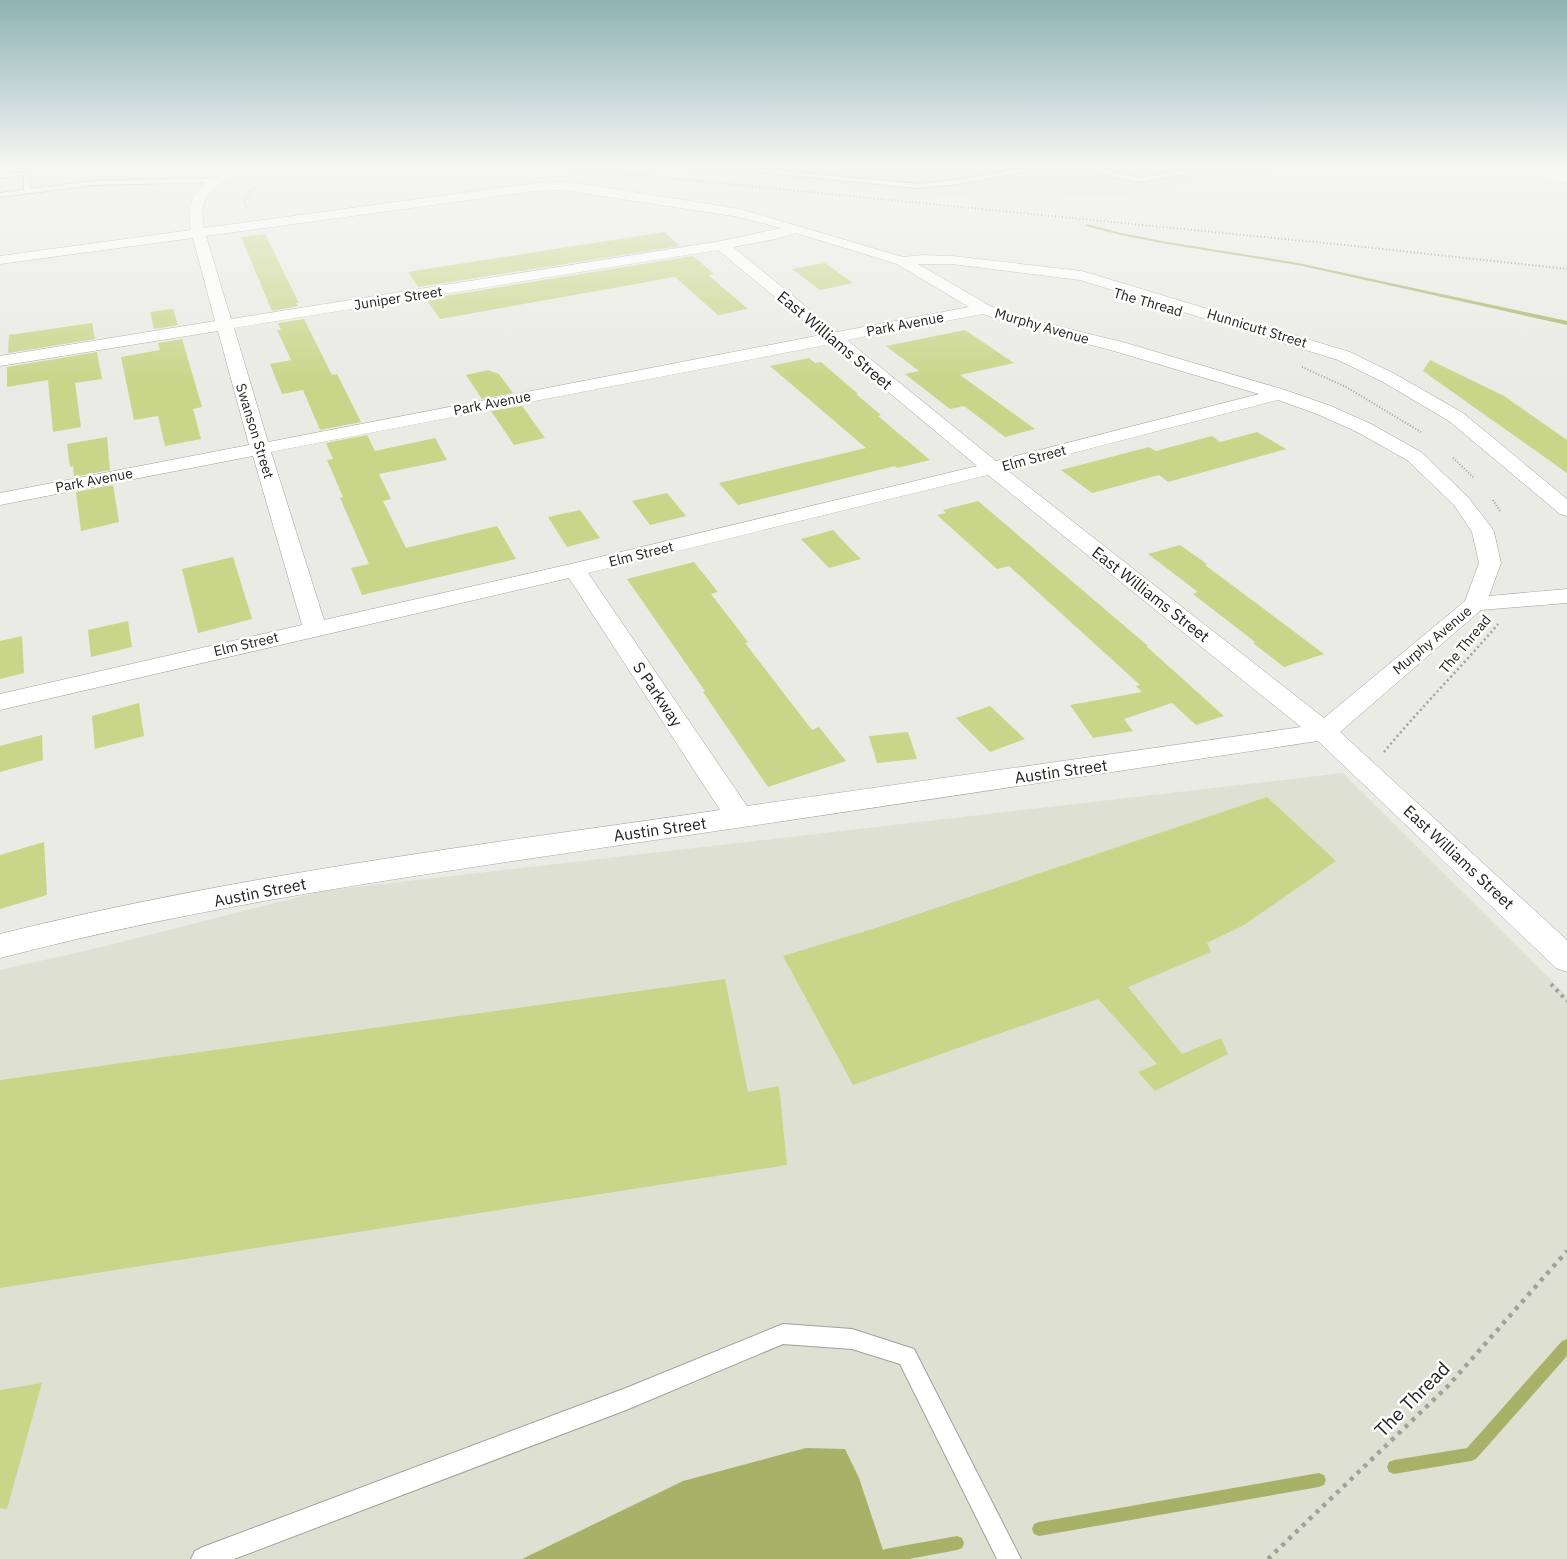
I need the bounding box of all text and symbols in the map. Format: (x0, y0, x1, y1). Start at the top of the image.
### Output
street label: Juniper Street (353, 282, 444, 314)
street label: The Thread (1111, 284, 1185, 320)
street label: East Williams Street (773, 286, 897, 394)
street label: Murphy Avenue (993, 304, 1092, 348)
street label: Hunnicutt Street (1205, 304, 1309, 352)
street label: Park Avenue (865, 308, 945, 340)
street label: Swanson Street (232, 381, 278, 481)
street label: Park Avenue (452, 387, 532, 419)
street label: Elm Street (1000, 441, 1068, 475)
street label: Park Avenue (54, 464, 134, 496)
street label: Elm Street (607, 537, 675, 571)
street label: East Williams Street (1088, 542, 1214, 646)
street label: Murphy Avenue (1389, 602, 1475, 678)
street label: The Thread (1435, 611, 1495, 677)
street label: Elm Street (212, 628, 280, 660)
street label: S Parkway (629, 658, 687, 730)
street label: Austin Street (1013, 755, 1109, 787)
street label: East Williams Street (1400, 801, 1518, 913)
street label: Austin Street (612, 813, 708, 845)
street label: Austin Street (212, 873, 308, 911)
street label: The Thread (1369, 1356, 1455, 1442)

